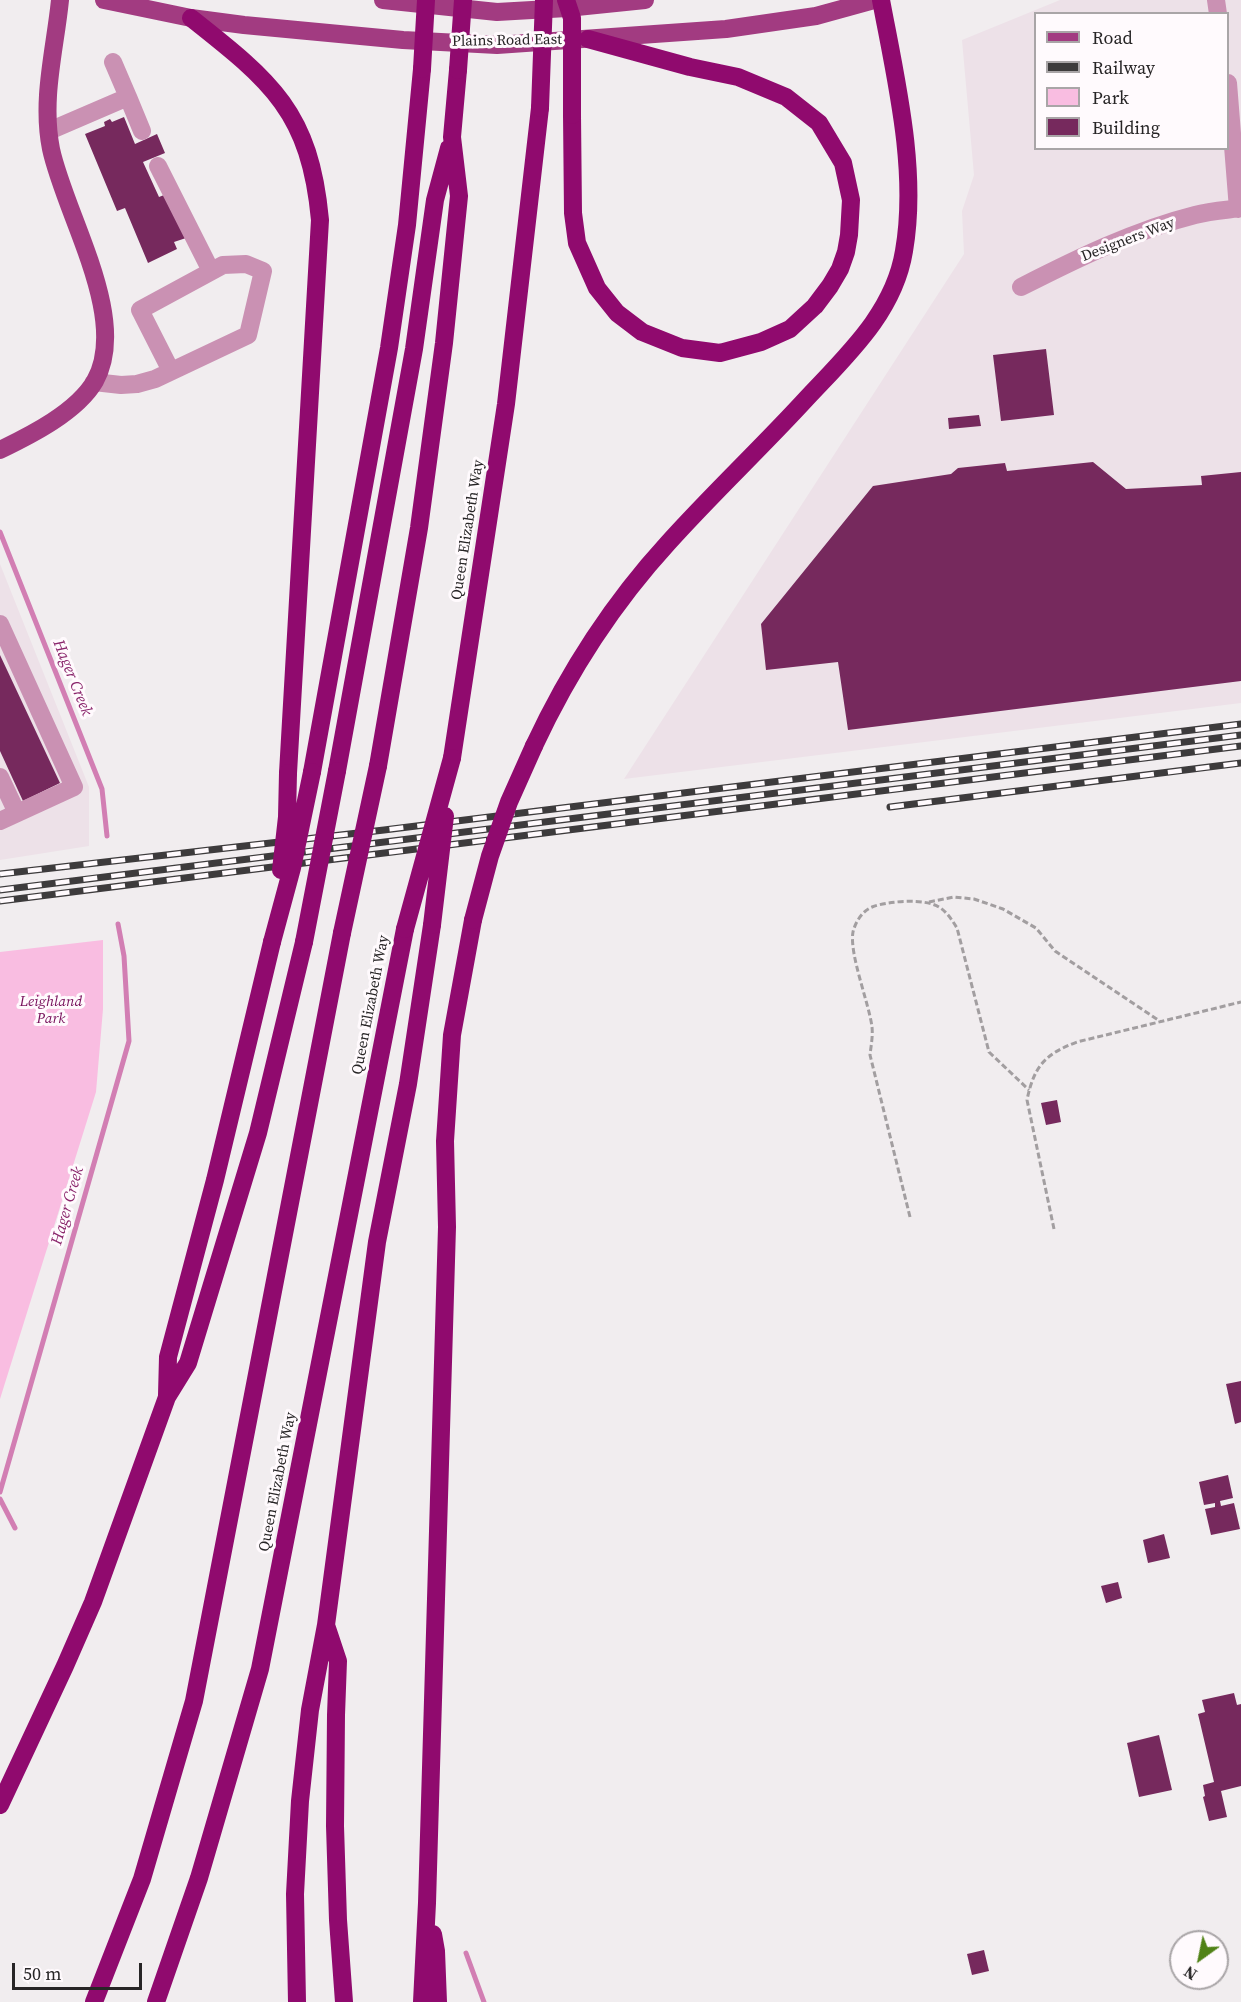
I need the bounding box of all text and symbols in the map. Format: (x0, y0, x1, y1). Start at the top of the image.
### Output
legend (1034, 12, 1229, 150)
text: Road (1092, 25, 1133, 50)
street label: Plains Road East (452, 31, 562, 51)
text: Railway (1092, 55, 1155, 80)
text: Park (1092, 85, 1129, 110)
text: Building (1092, 115, 1160, 140)
street label: Designers Way (1079, 214, 1177, 266)
street label: Queen Elizabeth Way (448, 459, 488, 601)
water label: Hager Creek (48, 637, 96, 719)
street label: Queen Elizabeth Way (349, 934, 393, 1076)
park label: Leighland Park (20, 993, 82, 1028)
water label: Hager Creek (48, 1165, 88, 1247)
street label: Queen Elizabeth Way (256, 1411, 300, 1553)
north arrow (1169, 1930, 1229, 1990)
scale bar (15, 1951, 146, 1989)
text: 50 m (23, 1961, 61, 1986)
text: N (1179, 1961, 1201, 1986)

